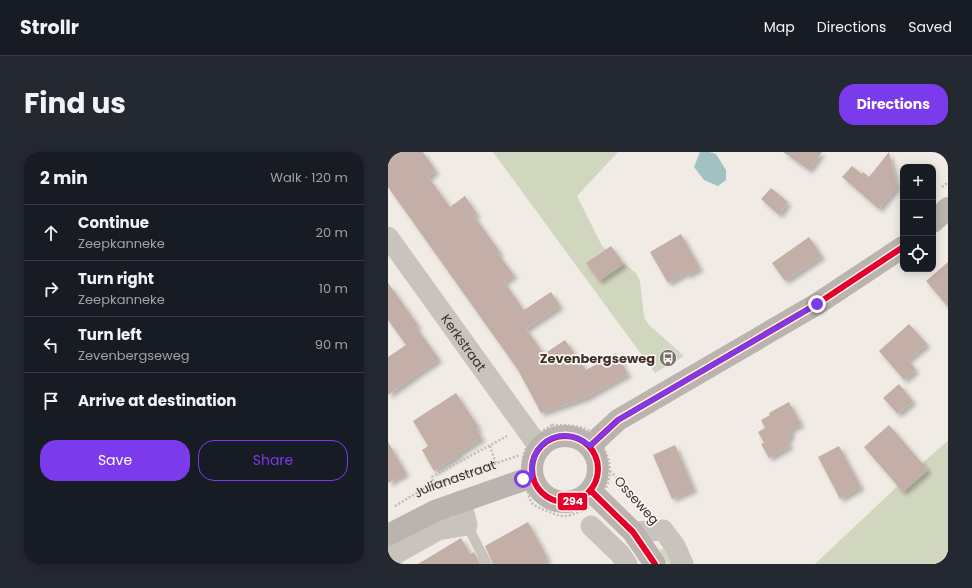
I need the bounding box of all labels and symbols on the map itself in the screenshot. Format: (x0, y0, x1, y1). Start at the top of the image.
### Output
route end (808, 295, 826, 313)
street label: Kerkstraat (436, 310, 491, 375)
bus stop icon: Zevenbergseweg (658, 348, 678, 368)
place label: Zevenbergseweg (540, 349, 655, 368)
street label: Julianastraat (410, 455, 499, 503)
route start (514, 470, 532, 488)
street label: Osseweg (610, 472, 664, 529)
line badge: 294 (557, 492, 588, 511)
text: 294 (563, 493, 584, 509)

